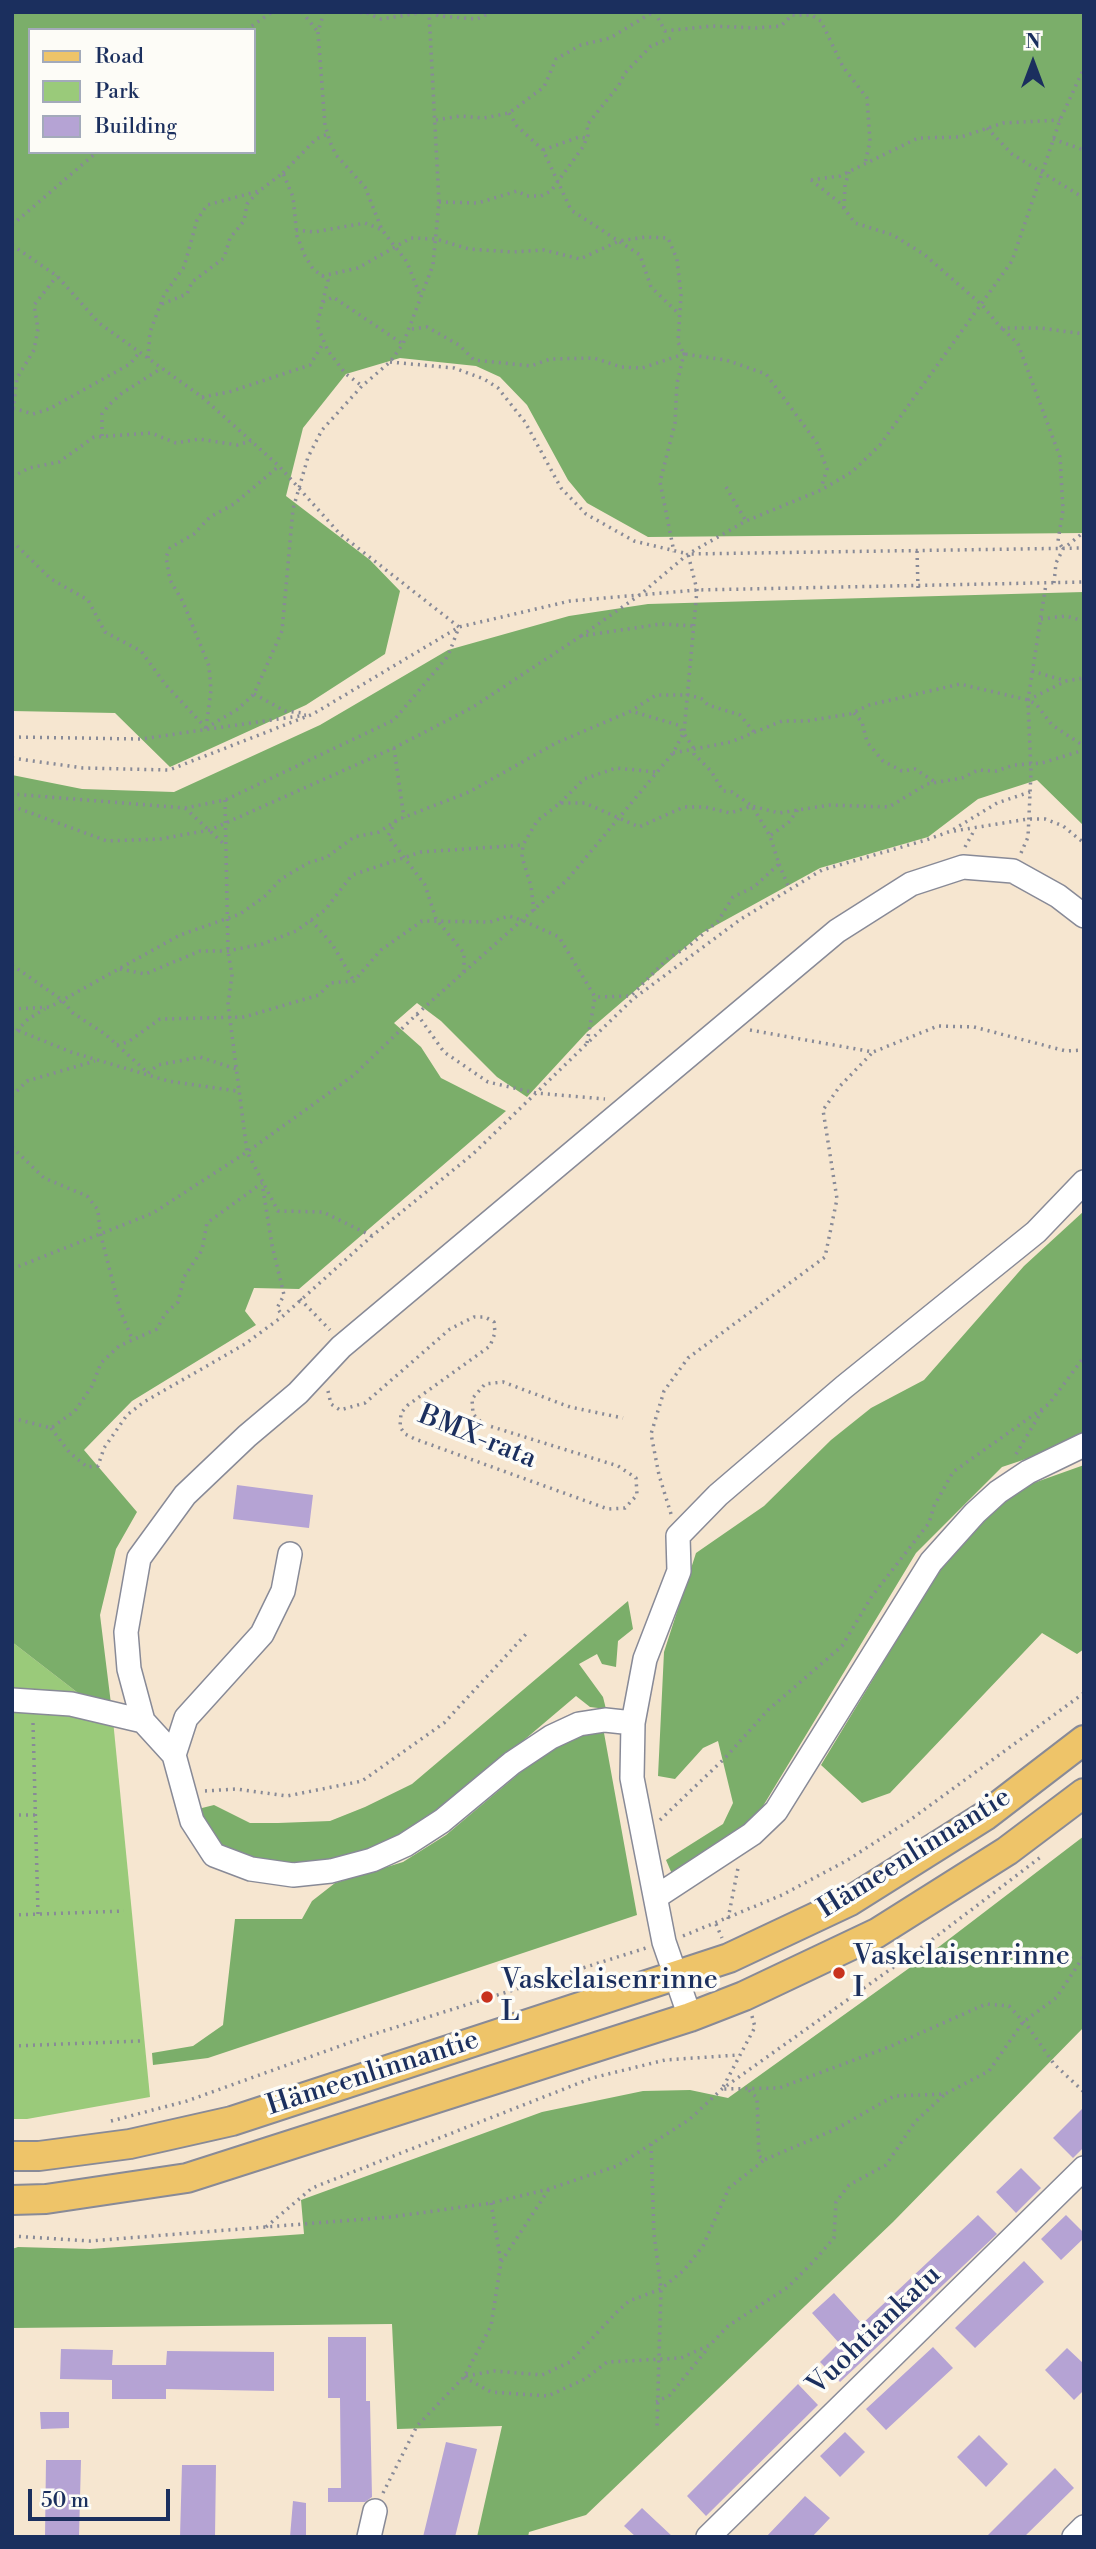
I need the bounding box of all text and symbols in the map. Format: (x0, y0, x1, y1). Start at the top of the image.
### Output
legend (28, 28, 256, 154)
north arrow (998, 28, 1068, 98)
text: N (1025, 30, 1041, 54)
text: Road (95, 44, 144, 70)
text: Park (95, 79, 139, 105)
text: Building (95, 114, 177, 140)
street label: BMX-rata (413, 1399, 541, 1477)
street label: Hämeenlinnantie (812, 1781, 1018, 1927)
place label: Vaskelaisenrinne I (853, 1940, 1070, 2006)
place label: Vaskelaisenrinne L (501, 1964, 718, 2030)
marker: Vaskelaisenrinne I (831, 1965, 847, 1981)
marker: Vaskelaisenrinne L (479, 1989, 495, 2005)
street label: Hämeenlinnantie (263, 2024, 483, 2124)
street label: Vuohtiankatu (801, 2259, 949, 2403)
scale bar (32, 2476, 173, 2520)
text: 50 m (41, 2488, 89, 2514)

